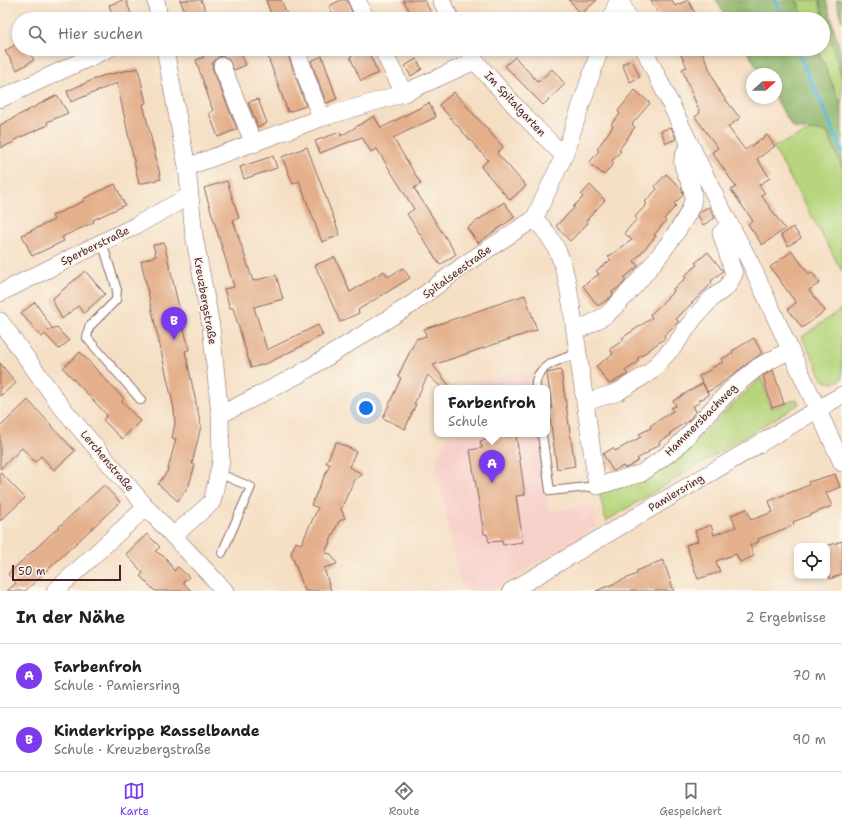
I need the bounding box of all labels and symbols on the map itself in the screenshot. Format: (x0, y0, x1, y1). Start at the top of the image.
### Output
street label: Im Spitalgarten (481, 68, 549, 140)
north arrow (746, 68, 782, 104)
street label: Sperberstraße (58, 223, 132, 269)
street label: Spitalseestraße (420, 242, 494, 302)
street label: Kreuzbergstraße (190, 256, 220, 346)
pin: B (161, 307, 187, 340)
street label: Hammersbachweg (661, 380, 741, 460)
your location (356, 398, 376, 418)
street label: Lerchenstraße (77, 427, 137, 495)
pin: A (479, 450, 505, 483)
street label: Pamiersring (646, 470, 707, 515)
scale bar (12, 563, 121, 582)

